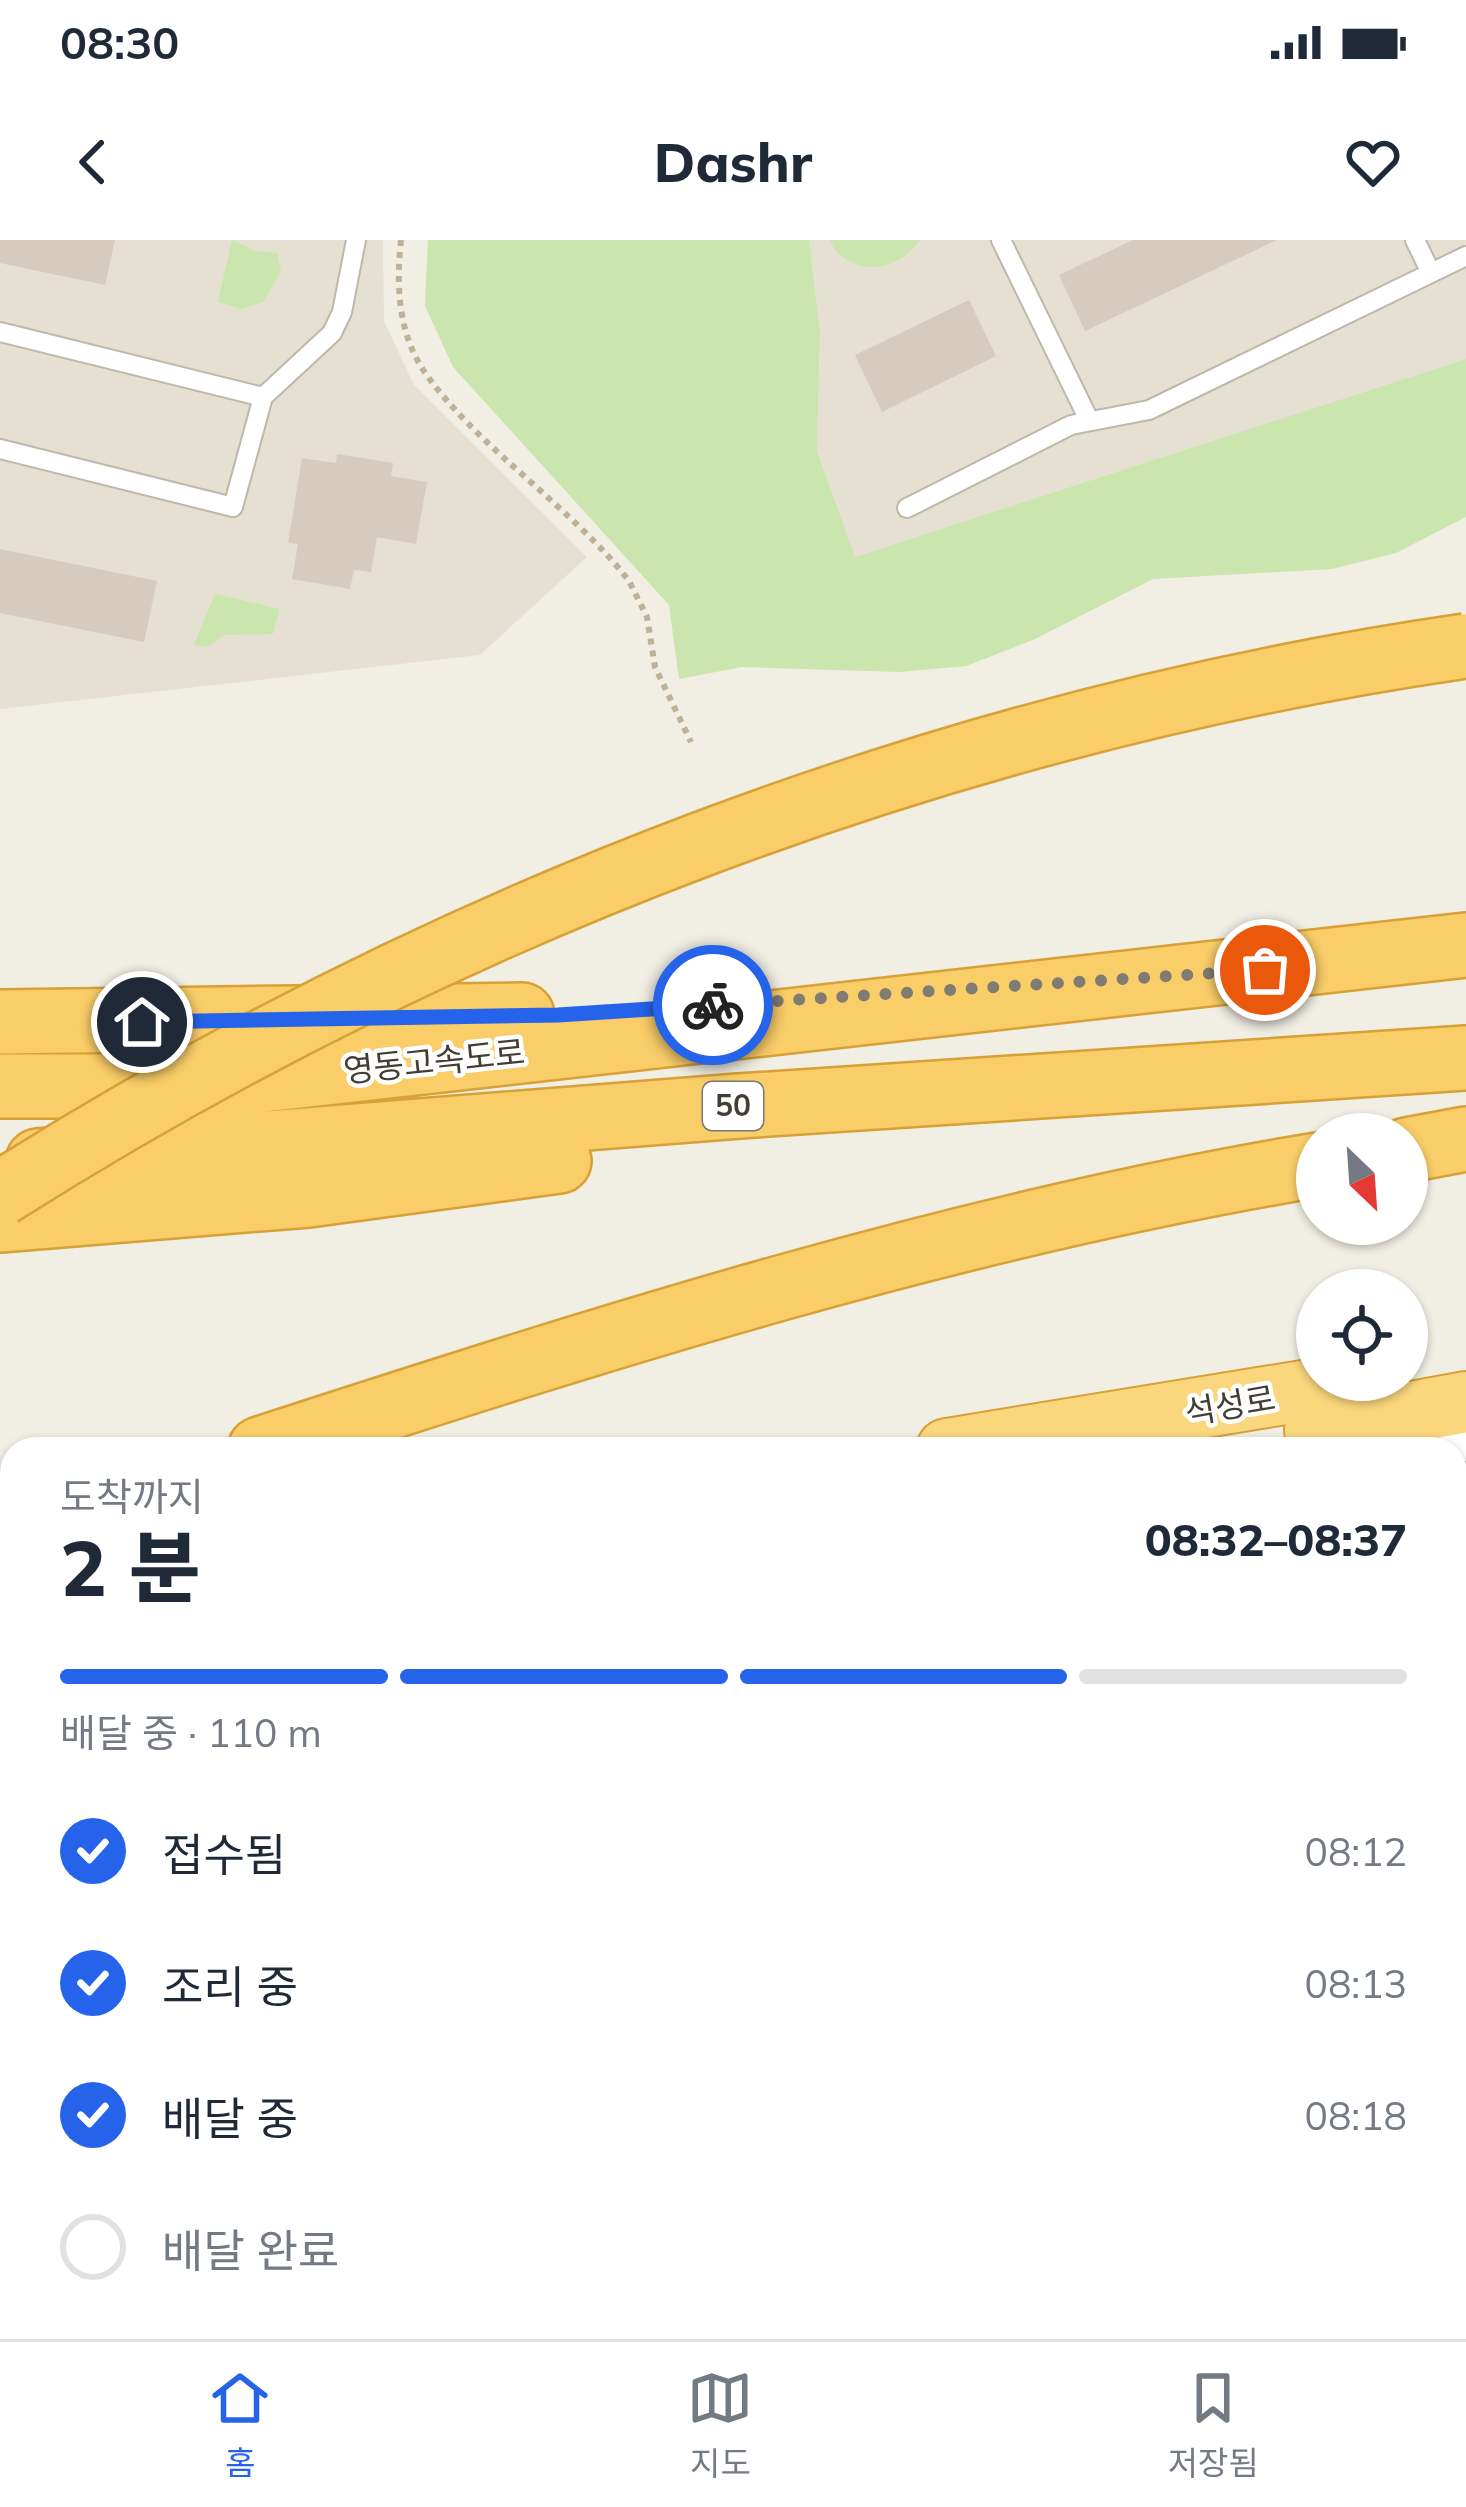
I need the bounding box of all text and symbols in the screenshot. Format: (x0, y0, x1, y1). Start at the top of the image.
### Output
text: 08:30 (60, 14, 179, 70)
text: Dashr (654, 128, 812, 196)
icon: back (60, 129, 126, 195)
icon: heart (1340, 129, 1406, 195)
pin (1214, 919, 1316, 1021)
icon: bag (1232, 937, 1298, 1003)
courier (653, 945, 773, 1065)
pin (91, 971, 193, 1073)
icon: bike (680, 972, 746, 1038)
icon: home (109, 989, 175, 1055)
street label: 영동고속도로 (341, 1031, 527, 1090)
road number: 50 (703, 1082, 763, 1130)
north arrow (1296, 1113, 1428, 1245)
map controls (1296, 1113, 1428, 1401)
button: locate (1296, 1269, 1428, 1401)
street label: 석성로 (1181, 1376, 1278, 1433)
text: 도착까지 (60, 1472, 204, 1521)
text: 08:32–08:37 (1145, 1511, 1407, 1567)
text: 2 분 (60, 1518, 201, 1616)
text: 배달 중 · 110 m (60, 1708, 322, 1757)
icon: check (60, 1818, 126, 1884)
text: 접수됨 (162, 1826, 286, 1882)
text: 08:12 (1305, 1827, 1407, 1876)
icon: check (60, 1950, 126, 2016)
text: 조리 중 (162, 1958, 298, 2014)
text: 08:13 (1305, 1959, 1407, 2008)
icon: check (60, 2082, 126, 2148)
text: 배달 중 (162, 2090, 298, 2146)
text: 08:18 (1305, 2091, 1407, 2140)
text: 배달 완료 (162, 2222, 339, 2278)
tab: 홈 (207, 2365, 273, 2485)
tab: 지도 (687, 2365, 753, 2485)
tab: 저장됨 (1168, 2365, 1259, 2485)

